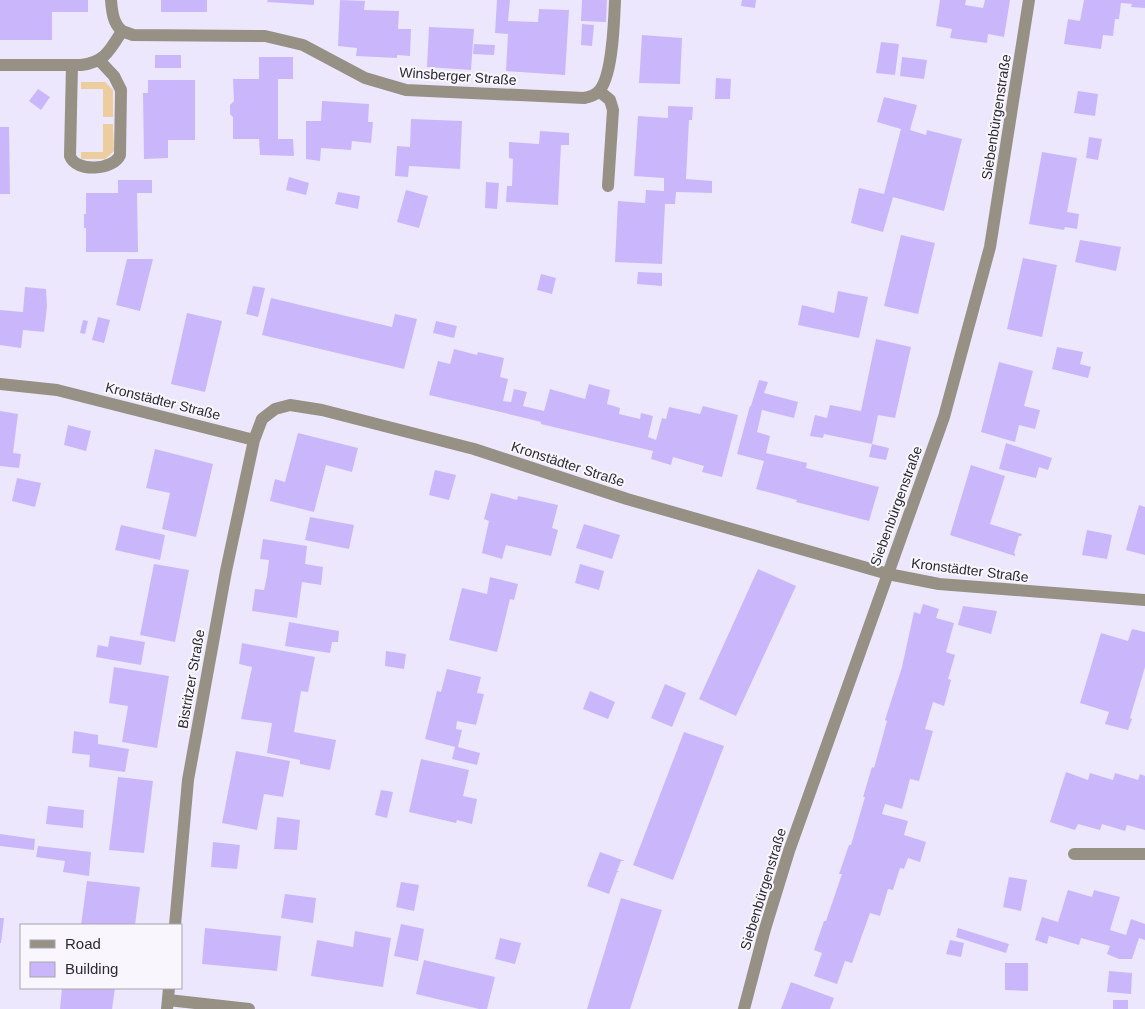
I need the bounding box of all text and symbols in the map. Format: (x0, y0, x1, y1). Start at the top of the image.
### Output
street label: Siebenbürgenstraße (978, 53, 1014, 181)
street label: Winsberger Straße (399, 64, 517, 88)
street label: Kronstädter Straße (104, 379, 223, 423)
street label: Kronstädter Straße (509, 438, 627, 490)
street label: Siebenbürgenstraße (867, 443, 925, 568)
street label: Kronstädter Straße (910, 555, 1030, 585)
street label: Bistritzer Straße (174, 628, 208, 730)
street label: Siebenbürgenstraße (737, 826, 789, 952)
legend (20, 924, 182, 989)
text: Road (65, 935, 101, 952)
text: Building (65, 960, 118, 977)

